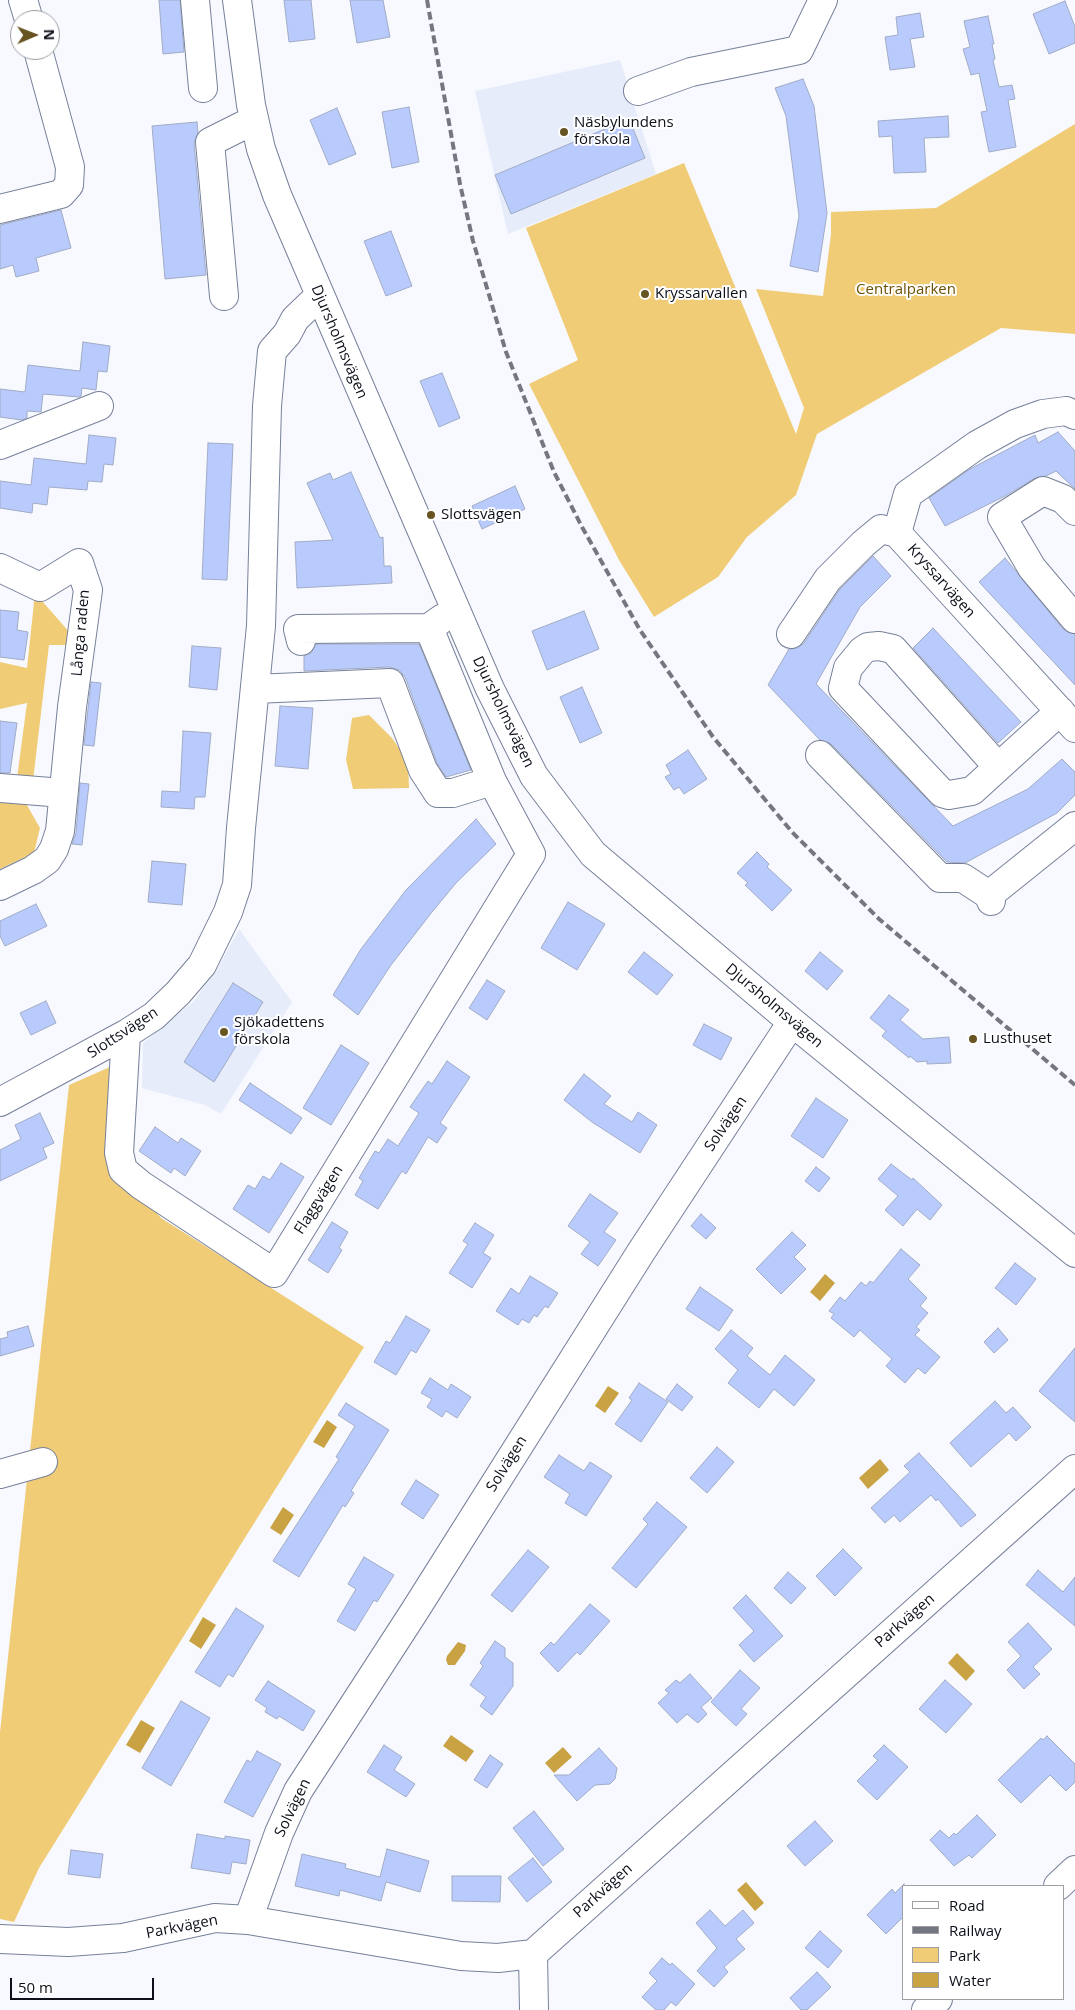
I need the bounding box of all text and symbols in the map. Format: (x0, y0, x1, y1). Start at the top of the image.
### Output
north arrow (10, 10, 60, 60)
text: N (40, 29, 59, 41)
place label: Näsbylundens förskola (574, 114, 674, 149)
marker: Näsbylundens förskola (558, 126, 570, 138)
park label: Centralparken (856, 281, 956, 299)
street label: Djursholmsvägen (307, 282, 371, 402)
place label: Kryssarvallen (655, 285, 748, 303)
marker: Kryssarvallen (639, 288, 651, 300)
place label: Slottsvägen (441, 506, 521, 524)
marker: Slottsvägen (425, 509, 437, 521)
street label: Kryssarvägen (903, 540, 979, 622)
street label: Långa raden (68, 589, 94, 677)
street label: Djursholmsvägen (468, 653, 538, 771)
street label: Djursholmsvägen (722, 960, 826, 1052)
street label: Slottsvägen (84, 1004, 162, 1062)
place label: Sjökadettens förskola (234, 1014, 324, 1049)
marker: Sjökadettens förskola (218, 1026, 230, 1038)
place label: Lusthuset (983, 1030, 1052, 1048)
marker: Lusthuset (967, 1033, 979, 1045)
street label: Solvägen (701, 1093, 751, 1155)
street label: Flaggvägen (291, 1162, 347, 1238)
street label: Solvägen (483, 1433, 531, 1495)
street label: Parkvägen (872, 1590, 938, 1652)
street label: Solvägen (271, 1776, 315, 1840)
street label: Parkvägen (570, 1860, 636, 1922)
legend (902, 1885, 1065, 2000)
text: Road (949, 1895, 985, 1915)
street label: Parkvägen (144, 1911, 220, 1943)
text: Railway (949, 1920, 1002, 1940)
text: Park (949, 1945, 980, 1965)
scale bar (12, 1968, 156, 2000)
text: Water (949, 1970, 991, 1990)
text: 50 m (18, 1977, 53, 1997)

